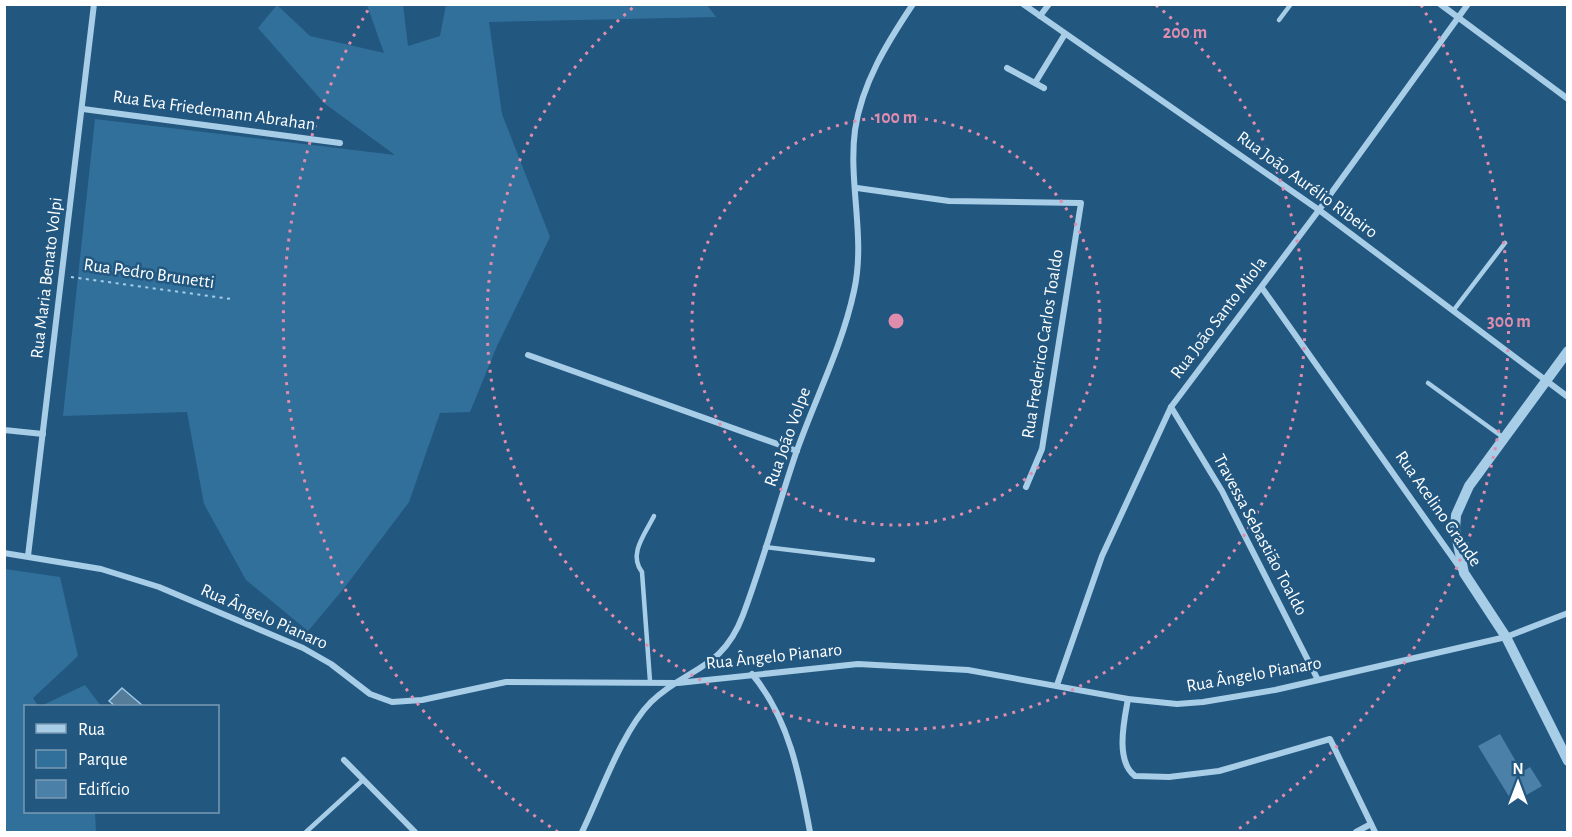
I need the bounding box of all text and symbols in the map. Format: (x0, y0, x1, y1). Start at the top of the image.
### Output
text: 200 m (1163, 24, 1207, 42)
street label: Rua Eva Friedemann Abrahan (112, 88, 316, 134)
text: 100 m (875, 109, 917, 127)
street label: Rua João Aurélio Ribeiro (1233, 128, 1381, 242)
street label: Rua Maria Benato Volpi (28, 196, 66, 360)
street label: Rua Frederico Carlos Toaldo (1019, 248, 1067, 440)
street label: Rua João Santo Miola (1167, 254, 1271, 382)
street label: Rua Pedro Brunetti (83, 256, 215, 292)
centre of rings (886, 311, 906, 331)
text: 300 m (1487, 313, 1531, 331)
street label: Rua João Volpe (762, 385, 814, 489)
street label: Rua Acelino Grande (1392, 448, 1484, 570)
street label: Travessa Sebastião Toaldo (1210, 451, 1310, 619)
street label: Rua Ângelo Pianaro (198, 578, 332, 653)
street label: Rua Ângelo Pianaro (705, 638, 843, 673)
street label: Rua Ângelo Pianaro (1185, 651, 1323, 696)
legend (24, 705, 219, 813)
text: Rua (78, 721, 105, 739)
text: Parque (78, 751, 127, 769)
north arrow (1488, 753, 1548, 813)
text: N (1512, 761, 1524, 777)
text: Edifício (78, 781, 130, 799)

